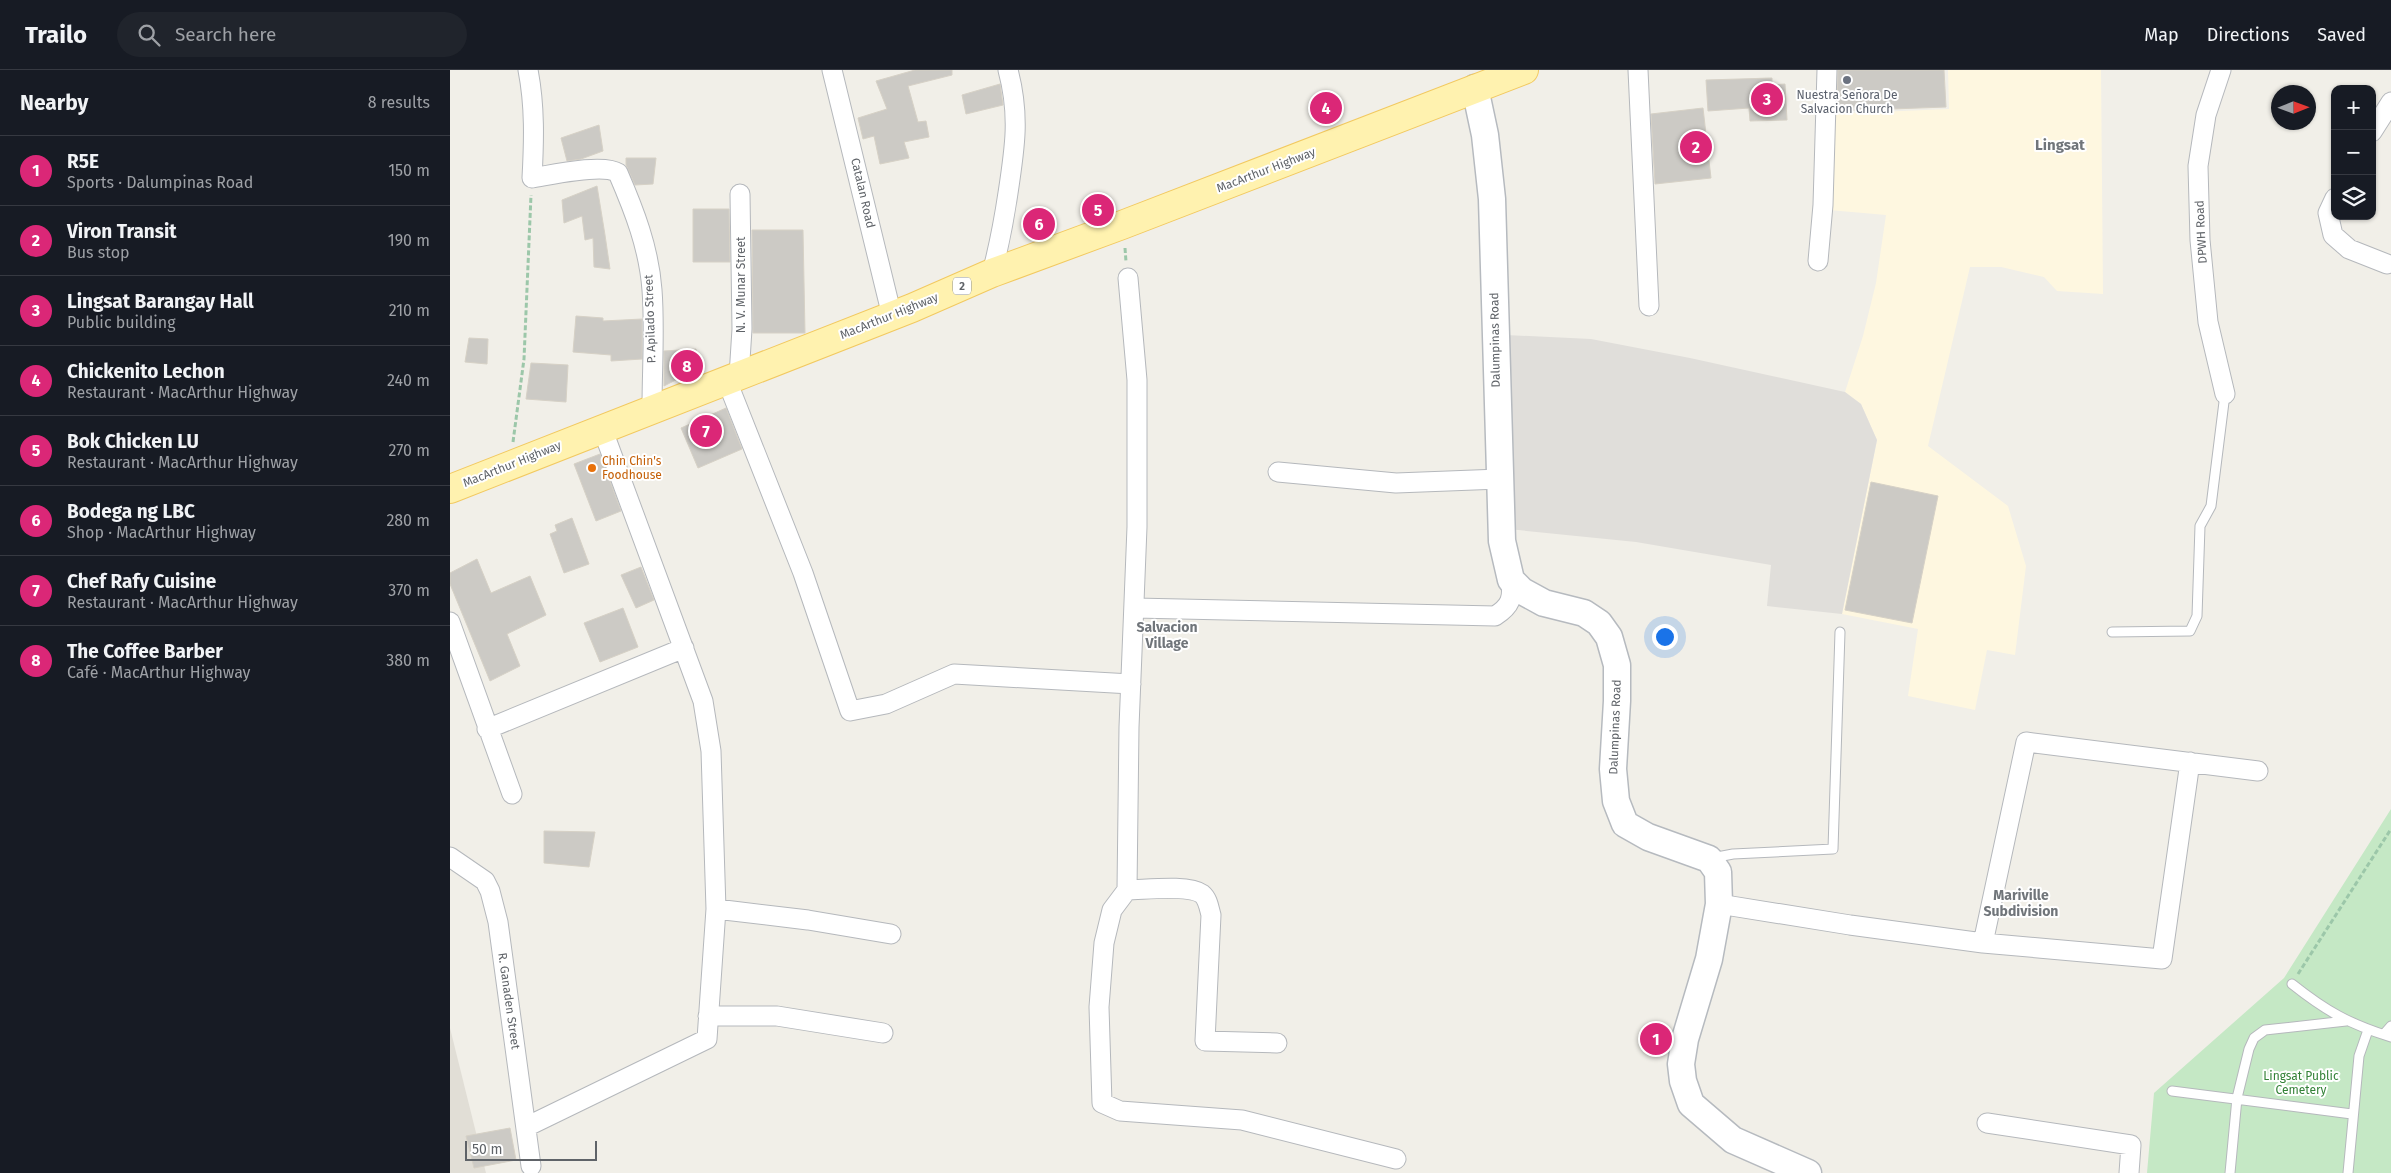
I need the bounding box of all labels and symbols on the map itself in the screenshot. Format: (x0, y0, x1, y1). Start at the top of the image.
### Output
marker: Nuestra Señora De Salvacion Church (1841, 74, 1853, 86)
pin: 3 (1751, 80, 1783, 118)
north arrow (2271, 85, 2316, 130)
place label: Nuestra Señora De Salvacion Church (1797, 88, 1897, 116)
pin: 4 (1310, 89, 1342, 127)
pin: 2 (1680, 128, 1712, 166)
district label: Lingsat (2035, 136, 2085, 154)
street label: MacArthur Highway (1215, 145, 1318, 195)
street label: Catalan Road (848, 157, 878, 229)
pin: 5 (1082, 191, 1114, 229)
street label: DPWH Road (2192, 200, 2210, 264)
pin: 6 (1023, 205, 1055, 243)
street label: N. V. Munar Street (734, 236, 748, 333)
street label: P. Apilado Street (641, 274, 659, 364)
road number: 2 (953, 278, 971, 295)
street label: MacArthur Highway (838, 290, 940, 342)
street label: Dalumpinas Road (1487, 292, 1503, 388)
pin: 8 (671, 347, 703, 385)
pin: 7 (690, 412, 722, 450)
street label: MacArthur Highway (461, 438, 563, 490)
place label: Chin Chin's Foodhouse (602, 454, 662, 482)
marker: Chin Chin's Foodhouse (586, 462, 598, 474)
district label: Salvacion Village (1136, 619, 1198, 652)
your location (1652, 624, 1678, 650)
street label: Dalumpinas Road (1606, 679, 1624, 775)
district label: Mariville Subdivision (1984, 887, 2058, 920)
street label: R. Ganaden Street (495, 952, 523, 1051)
pin: 1 (1640, 1020, 1672, 1058)
park label: Lingsat Public Cemetery (2263, 1069, 2339, 1097)
scale bar (465, 1138, 598, 1161)

